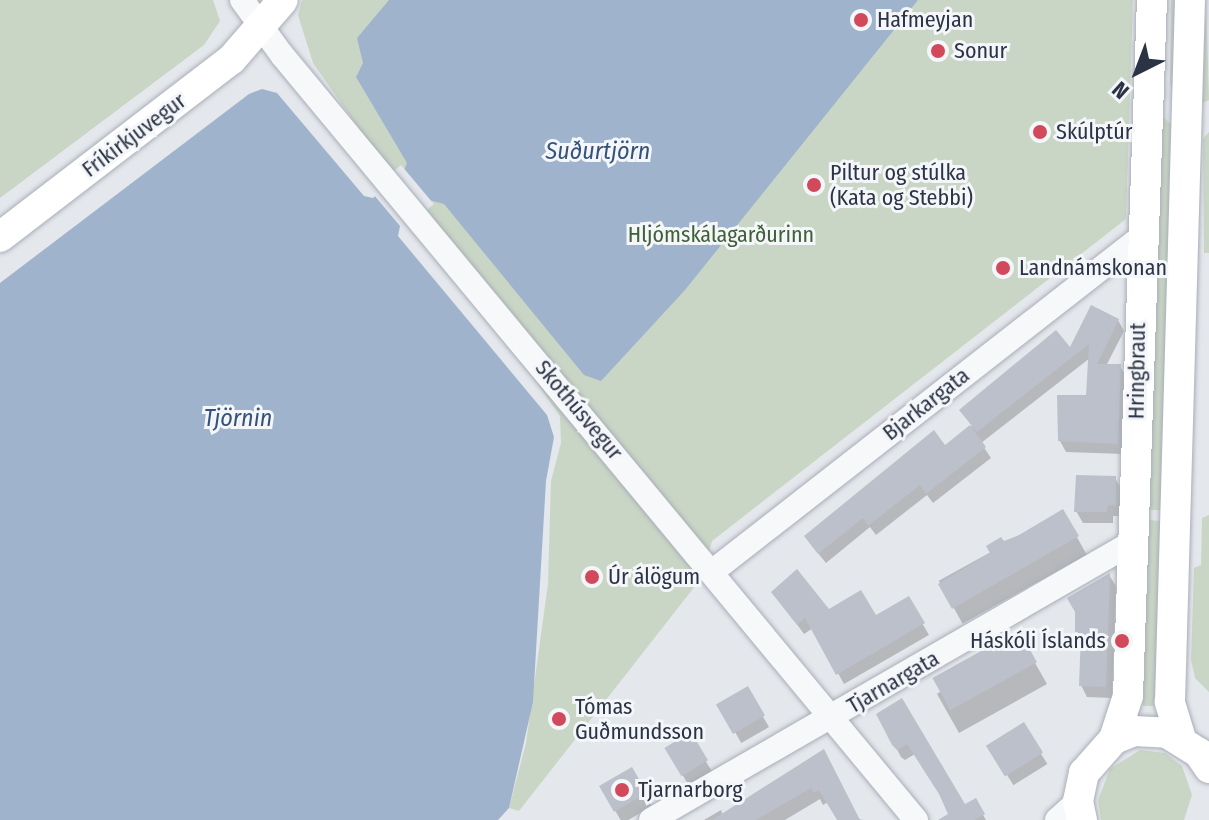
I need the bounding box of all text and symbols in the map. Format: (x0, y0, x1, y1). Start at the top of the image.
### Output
place label: Hafmeyjan (877, 7, 973, 33)
marker: Hafmeyjan (852, 11, 870, 29)
north arrow (1097, 32, 1177, 112)
place label: Sonur (954, 38, 1007, 64)
marker: Sonur (929, 42, 947, 60)
text: N (1107, 76, 1135, 105)
street label: Fríkirkjuvegur (77, 87, 191, 183)
place label: Skúlptúr (1056, 119, 1132, 145)
marker: Skúlptúr (1031, 123, 1049, 141)
water label: Suðurtjörn (546, 138, 650, 166)
place label: Piltur og stúlka (Kata og Stebbi) (830, 159, 973, 210)
marker: Piltur og stúlka (Kata og Stebbi) (805, 176, 823, 194)
park label: Hljómskálagarðurinn (628, 222, 814, 248)
place label: Landnámskonan (1019, 255, 1167, 281)
marker: Landnámskonan (994, 259, 1012, 277)
street label: Hringbraut (1123, 322, 1151, 420)
street label: Skothúsvegur (530, 355, 628, 465)
street label: Bjarkargata (877, 362, 975, 446)
water label: Tjörnin (204, 405, 272, 433)
place label: Úr álögum (608, 564, 700, 590)
marker: Úr álögum (583, 568, 601, 586)
place label: Háskóli Íslands (970, 628, 1106, 654)
marker: Háskóli Íslands (1113, 632, 1131, 650)
street label: Tjarnargata (842, 645, 944, 719)
place label: Tómas Guðmundsson (575, 693, 704, 744)
marker: Tómas Guðmundsson (550, 710, 568, 728)
place label: Tjarnarborg (638, 777, 743, 803)
marker: Tjarnarborg (613, 781, 631, 799)

